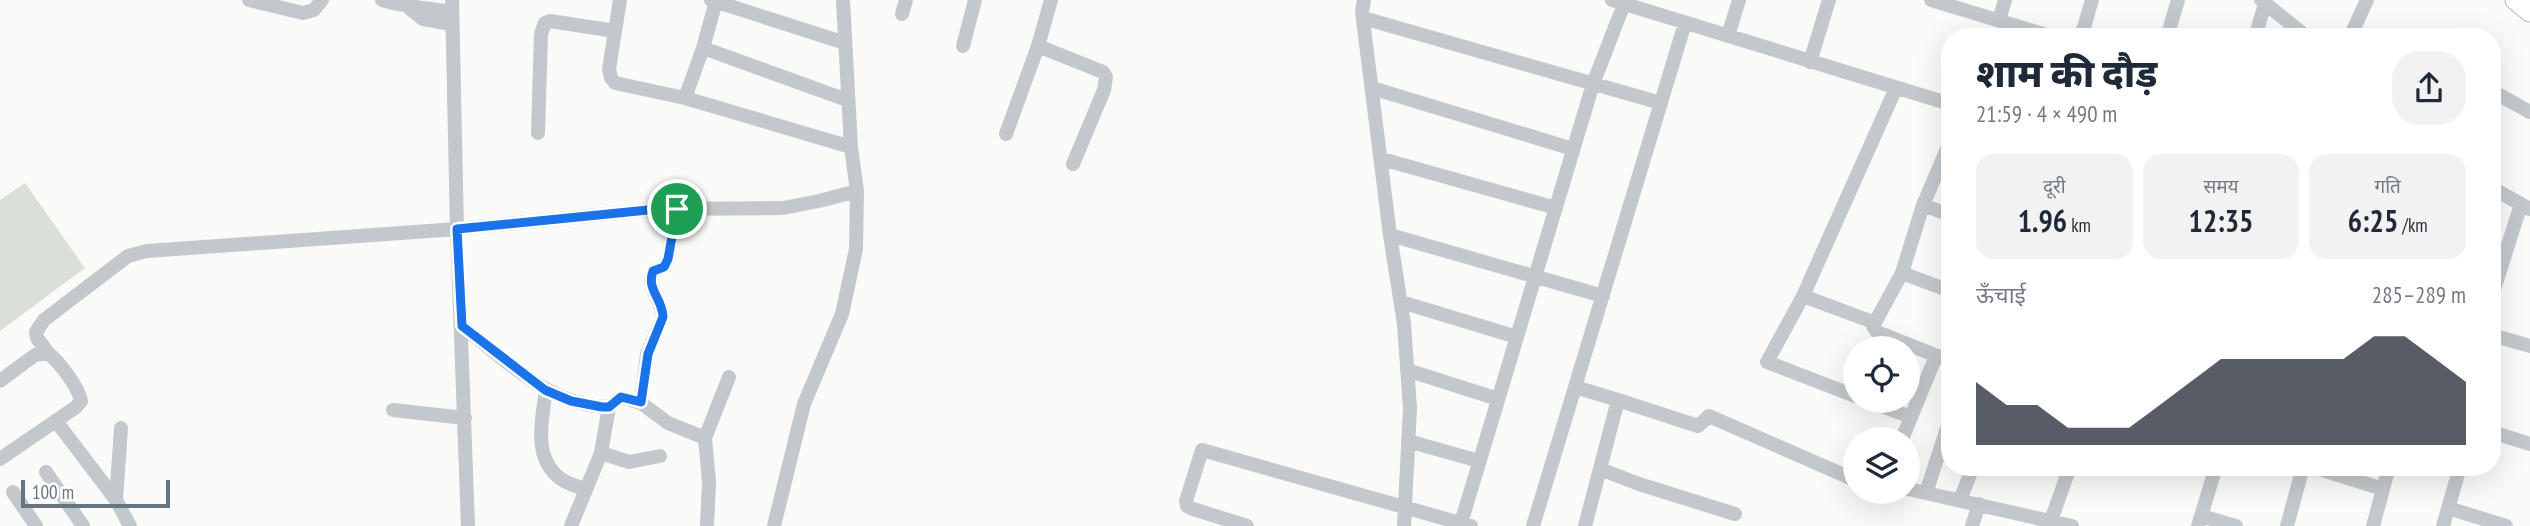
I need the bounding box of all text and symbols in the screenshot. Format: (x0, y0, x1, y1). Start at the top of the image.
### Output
text: शाम की दौड़ (1976, 48, 2157, 97)
button: share (2392, 51, 2466, 125)
text: 21:59 · 4 × 490 m (1976, 99, 2117, 128)
text: दूरी (2043, 174, 2066, 198)
text: समय (2203, 174, 2239, 198)
text: गति (2374, 174, 2401, 198)
pin (647, 179, 707, 239)
icon: arrive (658, 190, 696, 228)
text: 1.96 (2018, 201, 2067, 240)
text: 12:35 (2189, 201, 2253, 240)
text: 6:25 (2348, 201, 2398, 240)
text: km (2067, 213, 2091, 237)
text: /km (2398, 213, 2428, 237)
text: ऊँचाई (1976, 280, 2026, 309)
text: 285–289 m (2372, 280, 2466, 309)
map controls (1843, 336, 1920, 504)
button: locate (1843, 336, 1920, 413)
button: layers (1843, 427, 1920, 504)
scale bar (21, 477, 170, 509)
text: 100 m (32, 480, 74, 504)

